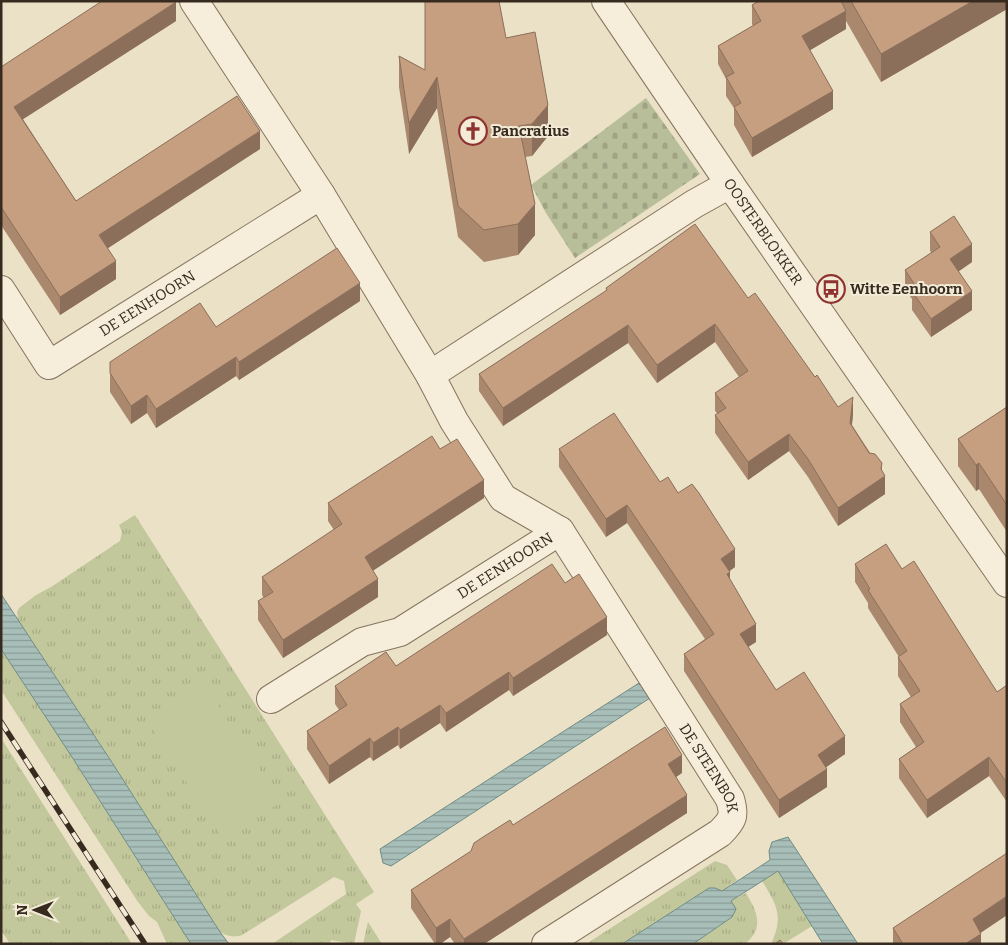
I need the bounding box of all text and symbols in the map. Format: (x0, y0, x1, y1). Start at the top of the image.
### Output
church icon: Pancratius (458, 116, 488, 146)
place label: Pancratius (492, 122, 569, 140)
street label: OOSTERBLOKKER (720, 175, 806, 289)
street label: DE EENHOORN (96, 267, 199, 340)
bus stop icon: Witte Eenhoorn (816, 274, 846, 304)
place label: Witte Eenhoorn (850, 280, 963, 298)
street label: DE EENHOORN (454, 529, 556, 603)
street label: DE STEENBOK (675, 720, 742, 815)
north arrow (10, 885, 60, 935)
text: N (14, 904, 31, 915)

